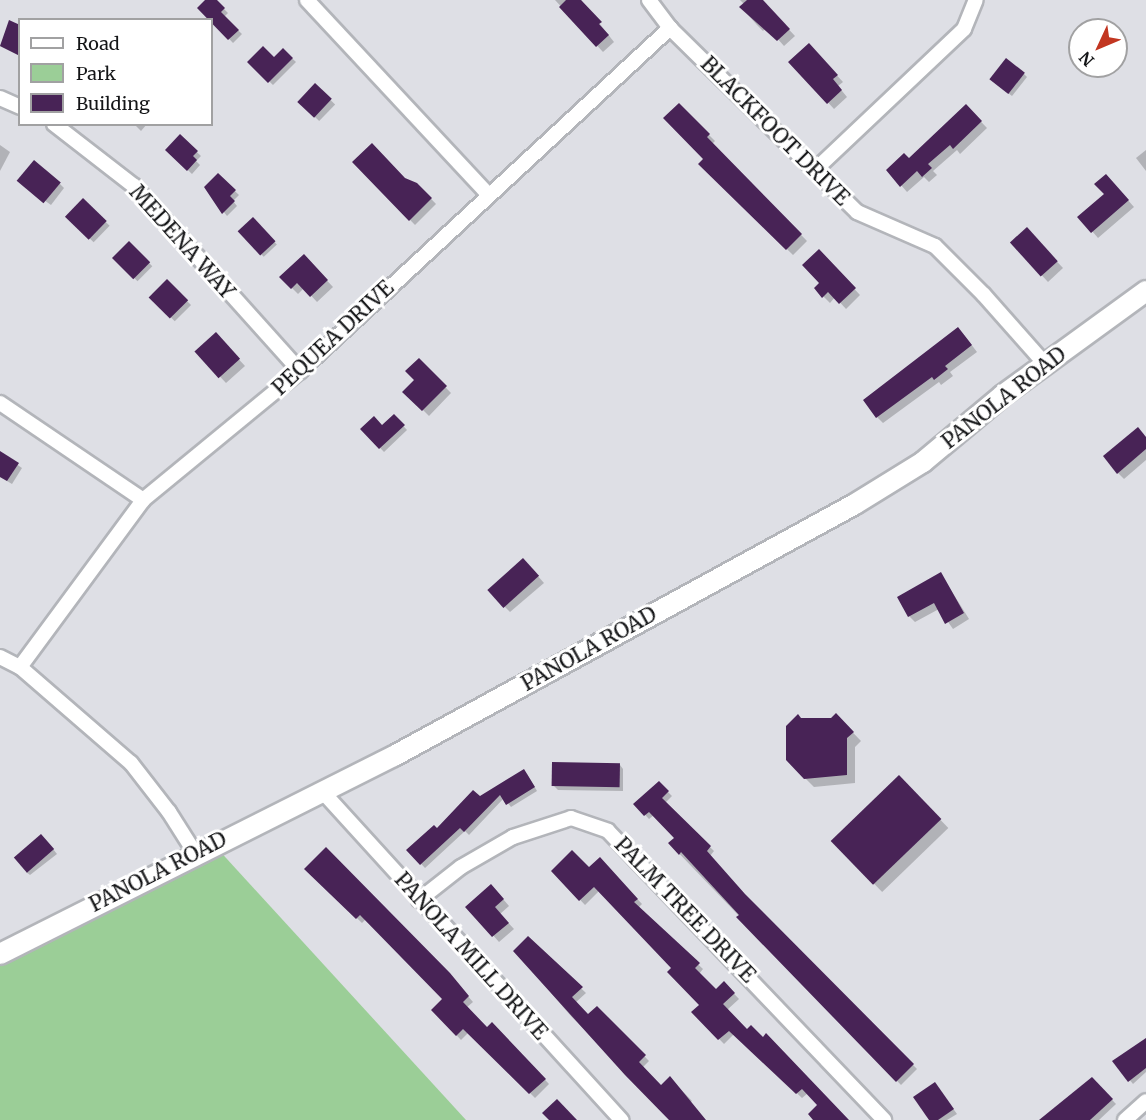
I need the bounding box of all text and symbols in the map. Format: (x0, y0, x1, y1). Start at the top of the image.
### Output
legend (18, 18, 213, 126)
north arrow (1068, 18, 1128, 78)
text: Road (76, 32, 120, 55)
text: N (1075, 48, 1098, 71)
street label: BLACKFOOT DRIVE (695, 51, 855, 211)
text: Park (76, 62, 116, 85)
text: Building (76, 92, 150, 115)
street label: MEDENA WAY (124, 180, 240, 304)
street label: PEQUEA DRIVE (267, 275, 399, 401)
street label: PANOLA ROAD (937, 342, 1071, 454)
street label: PANOLA ROAD (517, 601, 661, 697)
street label: PANOLA ROAD (85, 827, 231, 917)
street label: PALM TREE DRIVE (609, 832, 761, 988)
street label: PANOLA MILL DRIVE (389, 867, 553, 1045)

